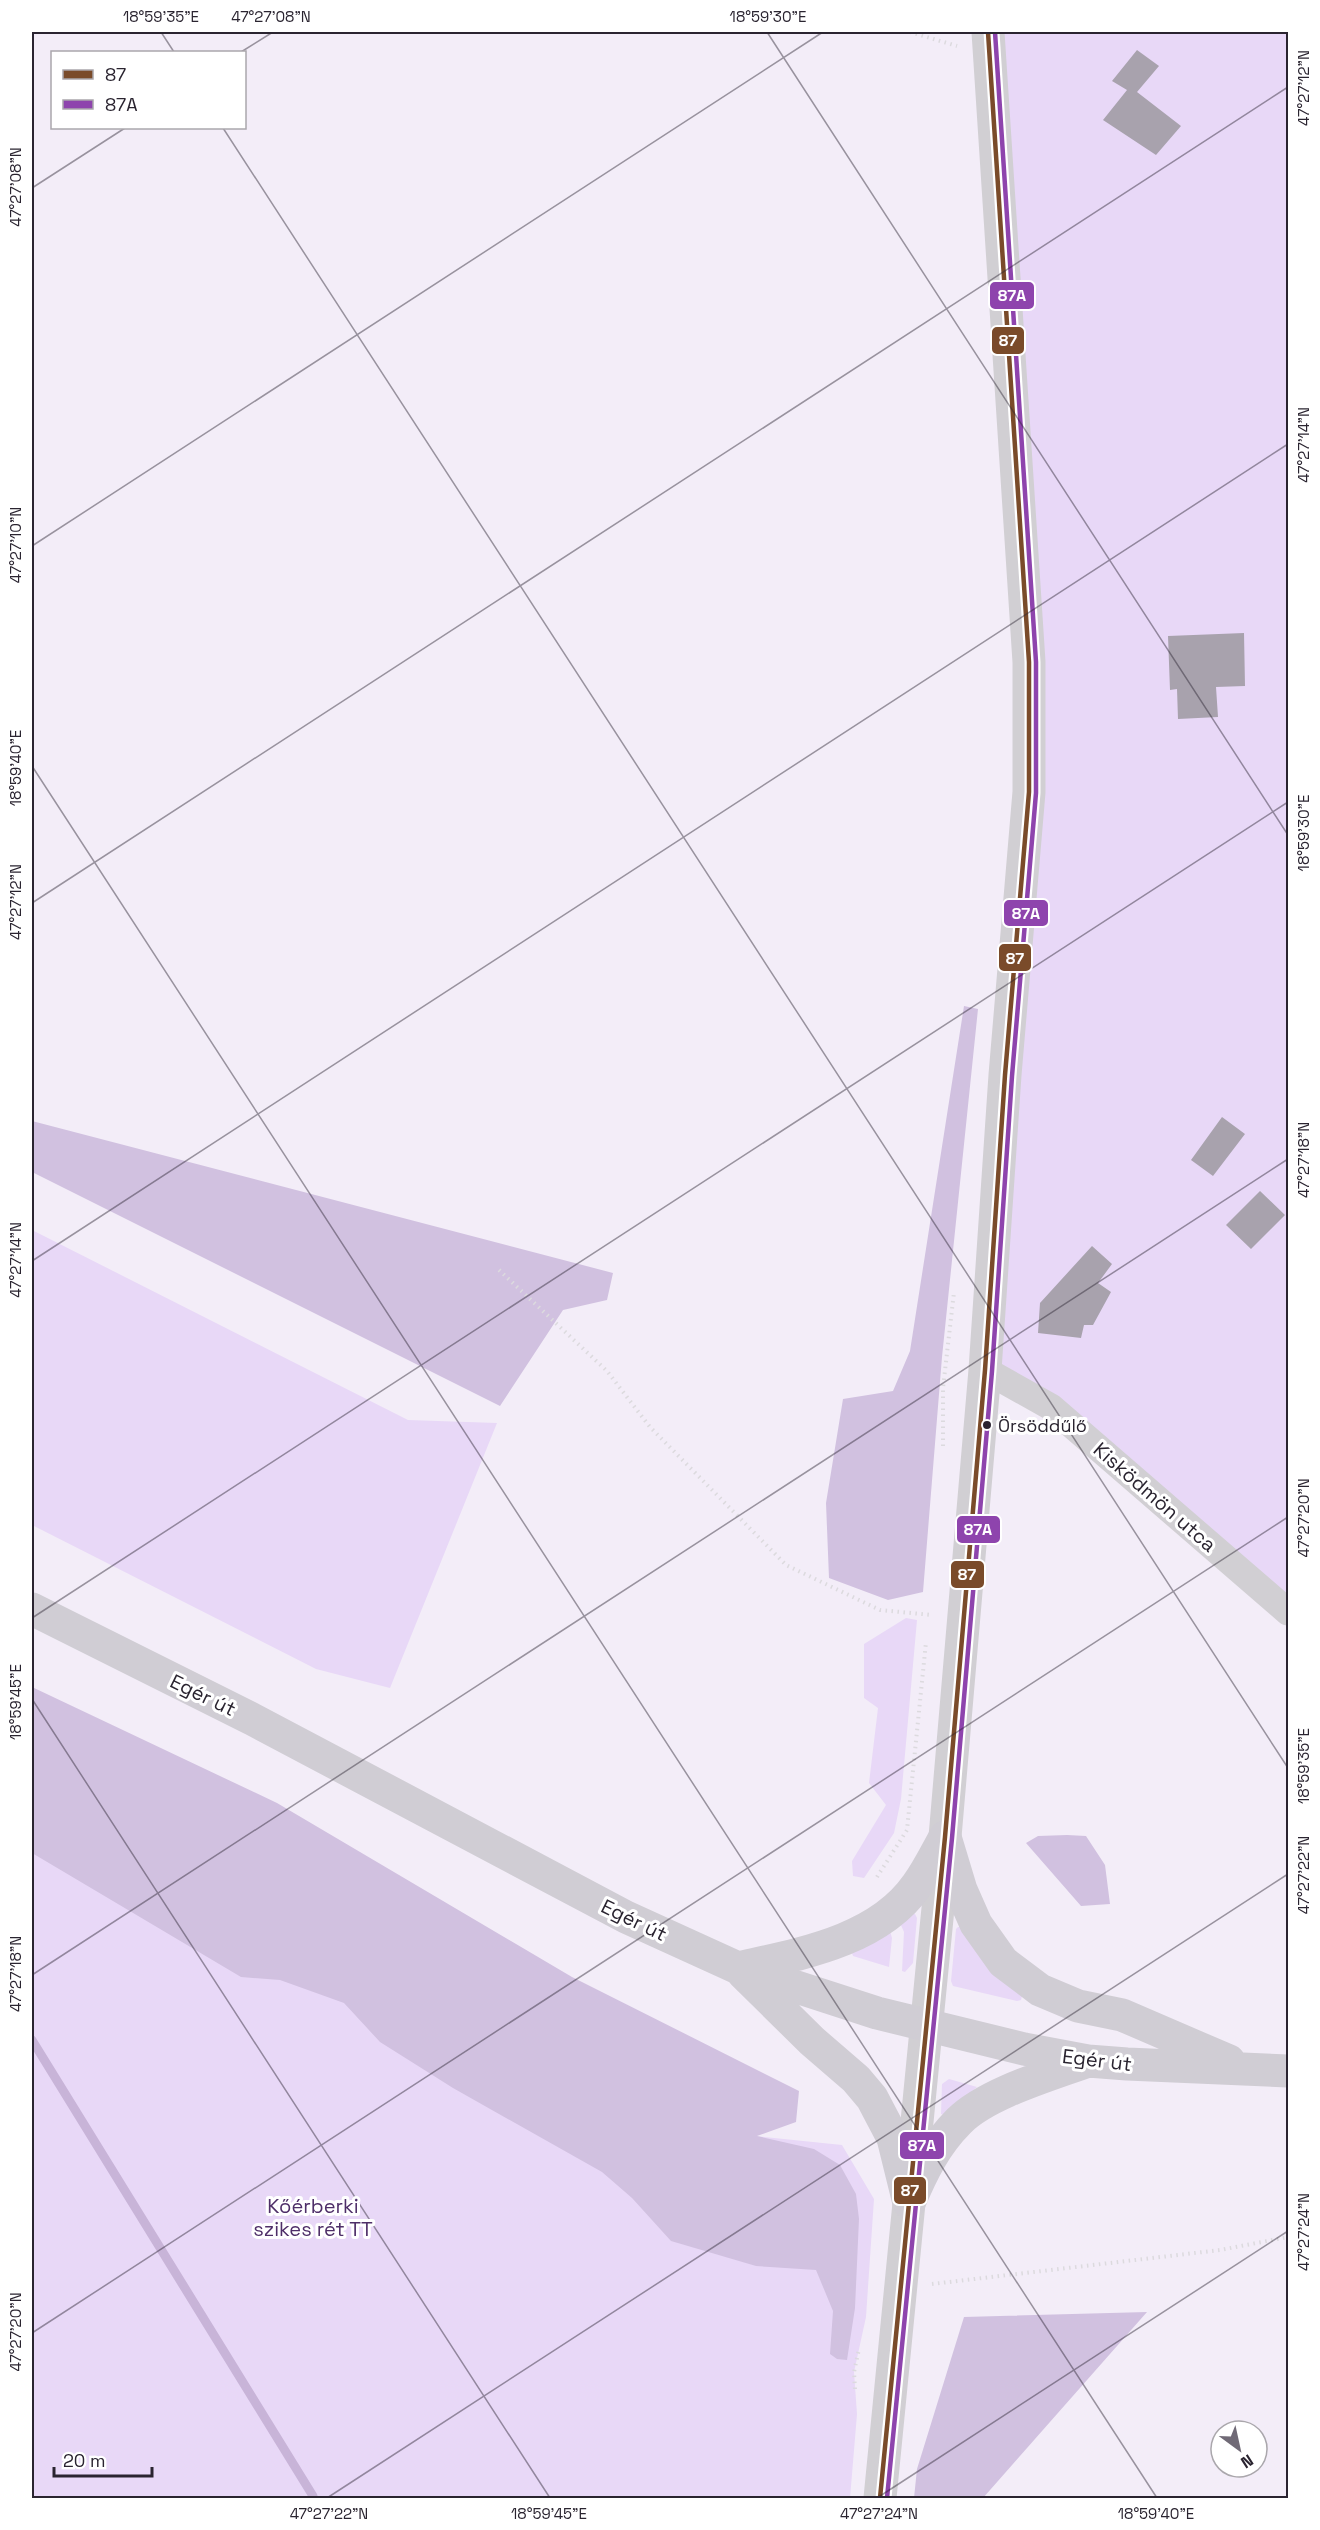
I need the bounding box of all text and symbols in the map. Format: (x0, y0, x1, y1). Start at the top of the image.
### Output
text: 18°59'35"E (123, 7, 199, 26)
text: 47°27'08"N (231, 7, 311, 26)
text: 18°59'30"E (730, 7, 806, 26)
text: 47°27'12"N (1294, 50, 1313, 126)
legend (51, 51, 246, 129)
text: 87 (105, 63, 126, 86)
text: 87A (105, 93, 138, 116)
text: 47°27'08"N (6, 147, 25, 227)
line badge: 87A (989, 281, 1035, 310)
text: 87A (998, 285, 1026, 306)
line badge: 87 (991, 326, 1025, 355)
text: 87 (999, 330, 1017, 351)
text: 47°27'14"N (1294, 407, 1313, 483)
text: 47°27'10"N (6, 507, 25, 583)
text: 18°59'40"E (6, 730, 25, 806)
text: 18°59'30"E (1294, 795, 1313, 871)
text: 47°27'12"N (6, 864, 25, 940)
line badge: 87A (1003, 899, 1049, 927)
text: 87A (1012, 903, 1040, 924)
line badge: 87 (998, 943, 1032, 972)
text: 87 (1006, 948, 1024, 969)
text: 47°27'18"N (1294, 1122, 1313, 1198)
text: 47°27'14"N (6, 1222, 25, 1298)
place label: Örsöddűlő (998, 1414, 1087, 1437)
marker: Örsöddűlő (981, 1419, 993, 1431)
street label: Kisködmön utca (1088, 1436, 1222, 1558)
text: 47°27'20"N (1294, 1478, 1313, 1558)
line badge: 87A (956, 1515, 1001, 1544)
text: 87A (964, 1519, 992, 1540)
line badge: 87 (950, 1560, 985, 1589)
text: 87 (958, 1564, 976, 1585)
text: 18°59'45"E (6, 1664, 25, 1740)
street label: Egér út (166, 1668, 240, 1722)
text: 18°59'35"E (1294, 1728, 1313, 1804)
text: 47°27'22"N (1294, 1836, 1313, 1914)
street label: Egér út (597, 1893, 671, 1947)
text: 47°27'18"N (6, 1936, 25, 2012)
street label: Egér út (1061, 2043, 1133, 2077)
line badge: 87A (899, 2131, 945, 2160)
text: 87A (908, 2135, 936, 2156)
line badge: 87 (893, 2176, 927, 2205)
text: 87 (901, 2180, 919, 2201)
park label: Kőérberki szikes rét TT (253, 2193, 373, 2242)
text: 47°27'24"N (1294, 2193, 1313, 2271)
text: 47°27'20"N (6, 2292, 25, 2372)
north arrow (1209, 2419, 1269, 2479)
scale bar (54, 2440, 152, 2478)
text: 20 m (63, 2449, 106, 2472)
text: N (1237, 2449, 1257, 2473)
text: 47°27'22"N (290, 2504, 368, 2523)
text: 18°59'45"E (511, 2504, 587, 2523)
text: 47°27'24"N (840, 2504, 918, 2523)
text: 18°59'40"E (1118, 2504, 1194, 2523)

